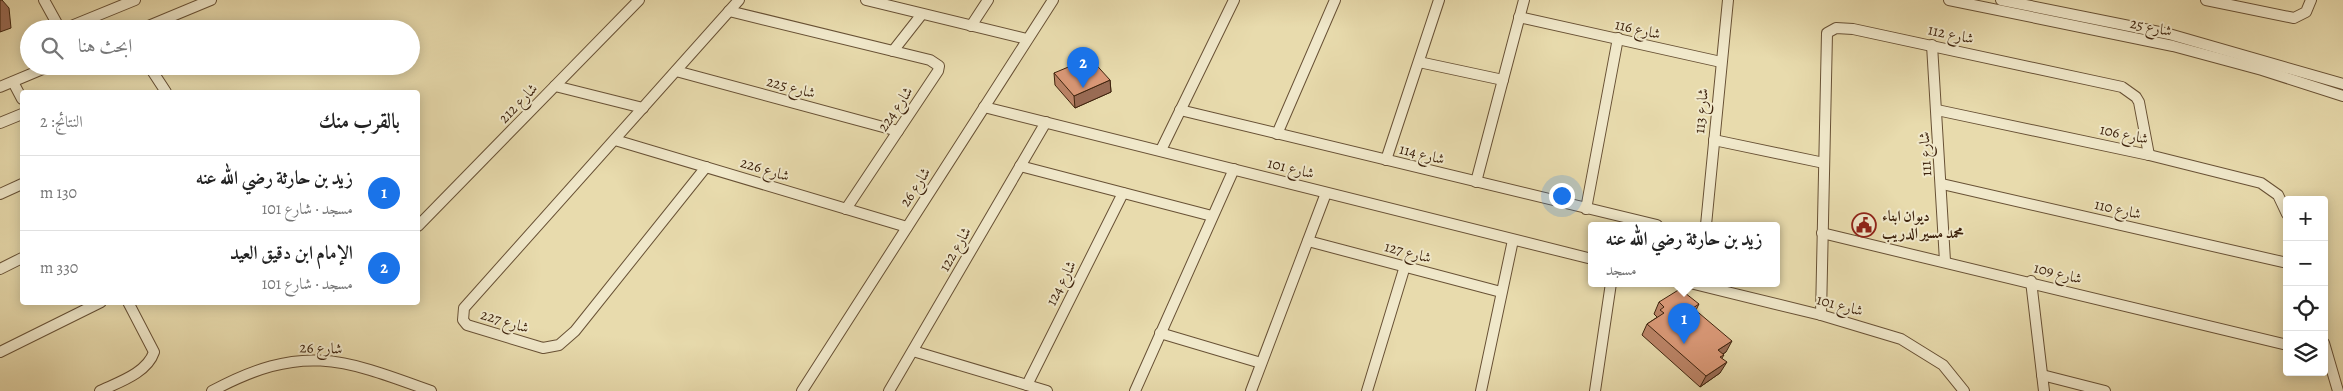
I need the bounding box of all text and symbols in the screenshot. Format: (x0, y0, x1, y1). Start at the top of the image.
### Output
street label: شارع 25 (2127, 13, 2174, 44)
street label: شارع 116 (1613, 14, 1663, 47)
street label: شارع 112 (1926, 19, 1976, 52)
search box (20, 20, 420, 75)
text: ابحث هنا (78, 33, 132, 59)
icon: search (38, 34, 66, 62)
pin: 2 (1067, 47, 1099, 88)
street label: شارع 225 (764, 71, 818, 106)
street label: شارع 212 (494, 79, 544, 129)
street label: شارع 224 (873, 83, 920, 137)
street label: شارع 113 (1689, 87, 1716, 135)
text: بالقرب منك (319, 107, 400, 135)
text: النتائج: 2 (40, 111, 83, 133)
street label: شارع 106 (2097, 119, 2150, 152)
street label: شارع 111 (1914, 131, 1939, 177)
street label: شارع 114 (1397, 139, 1447, 172)
street label: شارع 226 (737, 152, 792, 189)
street label: شارع 101 (1265, 153, 1316, 186)
street label: شارع 26 (895, 163, 938, 212)
text: زيد بن حارثة رضي الله عنه (196, 165, 353, 191)
text: 130 m (40, 182, 77, 204)
text: 1 (381, 182, 387, 204)
your location (1549, 183, 1575, 209)
street label: شارع 110 (2092, 194, 2143, 227)
map controls (2283, 196, 2328, 376)
button: + (2283, 196, 2328, 241)
text: مسجد · شارع 101 (262, 198, 353, 220)
place label: ديوان ابناء محمد مسير الدريب (1882, 206, 1964, 243)
public building icon: ديوان ابناء محمد مسير الدريب (1851, 212, 1877, 238)
popup (1588, 222, 1780, 287)
street label: شارع 122 (934, 223, 978, 276)
text: زيد بن حارثة رضي الله عنه (1605, 226, 1763, 252)
street label: شارع 127 (1382, 236, 1434, 271)
text: الإمام ابن دقيق العيد (230, 240, 353, 266)
button: − (2283, 241, 2328, 286)
text: 330 m (40, 257, 78, 279)
text: 2 (380, 257, 388, 279)
street label: شارع 124 (1041, 257, 1083, 310)
street label: شارع 109 (2031, 257, 2084, 292)
text: مسجد (1605, 259, 1637, 281)
text: مسجد · شارع 101 (262, 273, 353, 295)
button: locate (2283, 286, 2328, 331)
street label: شارع 101 (1814, 289, 1865, 324)
pin: 1 (1668, 303, 1700, 344)
street label: شارع 227 (477, 304, 532, 341)
button: layers (2283, 331, 2328, 376)
street label: شارع 26 (299, 337, 343, 362)

